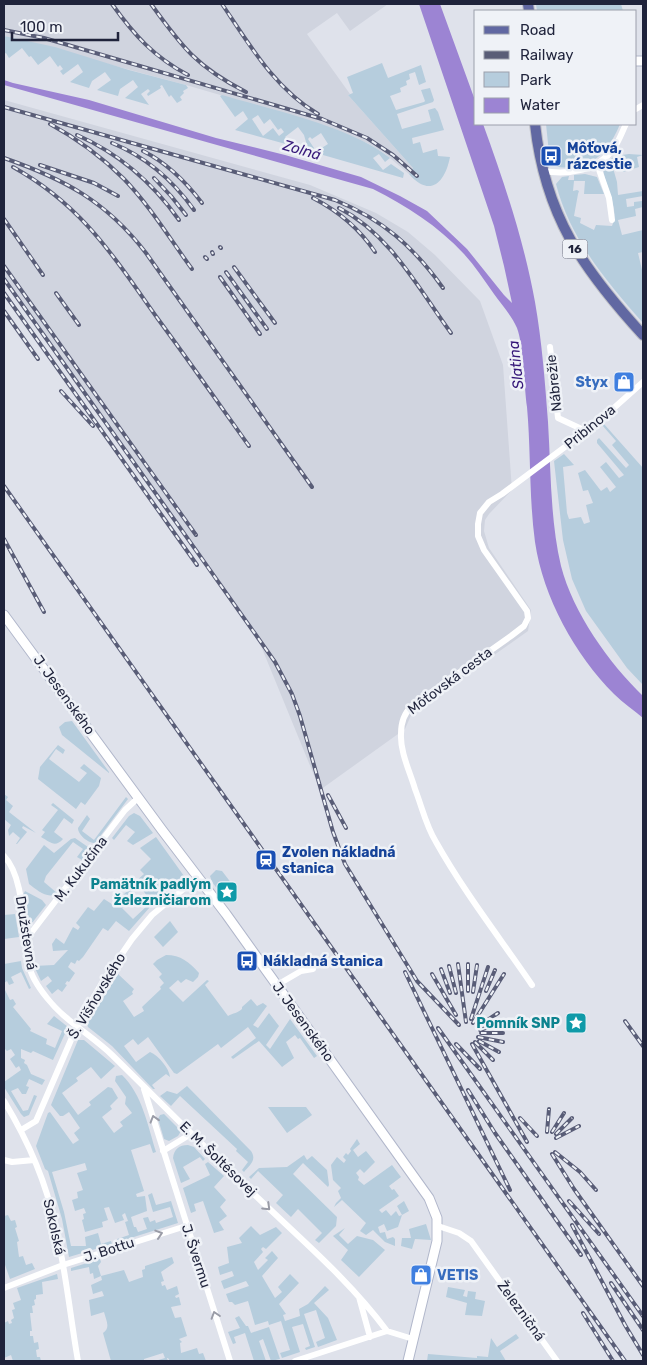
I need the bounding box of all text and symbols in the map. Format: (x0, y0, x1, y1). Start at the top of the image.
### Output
scale bar (12, 10, 119, 42)
legend (474, 10, 637, 125)
text: 100 m (20, 18, 62, 36)
text: Road (520, 21, 556, 39)
text: Railway (520, 46, 574, 64)
text: Park (520, 71, 551, 89)
text: Water (520, 96, 560, 114)
water label: Zolná (280, 136, 323, 164)
place label: Môťová, rázcestie (567, 140, 632, 173)
bus stop icon: Môťová, rázcestie (539, 144, 563, 168)
road number: 16 (562, 240, 588, 258)
water label: Slatina (504, 339, 528, 390)
street label: Nábrežie (543, 354, 565, 412)
shop icon: Styx (612, 370, 636, 394)
place label: Styx (576, 374, 609, 391)
street label: Pribinova (561, 401, 619, 453)
street label: Môťovská cesta (405, 644, 495, 718)
street label: J. Jesenského (29, 652, 99, 738)
street label: M. Kukučína (51, 833, 111, 905)
place label: Zvolen nákladná stanica (282, 844, 396, 877)
station icon: Zvolen nákladná stanica (254, 848, 278, 872)
place label: Pamätník padlým železničiarom (90, 876, 211, 909)
place icon: Pamätník padlým železničiarom (215, 880, 239, 904)
street label: Družstevná (12, 895, 40, 971)
street label: Š. Višňovského (64, 949, 129, 1042)
bus stop icon: Nákladná stanica (235, 949, 259, 973)
place label: Nákladná stanica (263, 953, 383, 970)
street label: J. Jesenského (268, 979, 338, 1065)
place icon: Pomník SNP (564, 1011, 588, 1035)
place label: Pomník SNP (476, 1015, 561, 1032)
one-way arrow (149, 1116, 159, 1124)
street label: E. M. Šoltésovej (176, 1117, 261, 1200)
street label: Sokolská (39, 1197, 69, 1257)
one-way arrow (261, 1201, 270, 1210)
street label: J. Švermu (178, 1222, 215, 1290)
one-way arrow (154, 1230, 163, 1240)
street label: J. Bottu (82, 1234, 136, 1266)
shop icon: VETIS (409, 1263, 433, 1287)
place label: VETIS (437, 1267, 478, 1284)
street label: Železničná (493, 1277, 549, 1344)
one-way arrow (210, 1311, 220, 1319)

